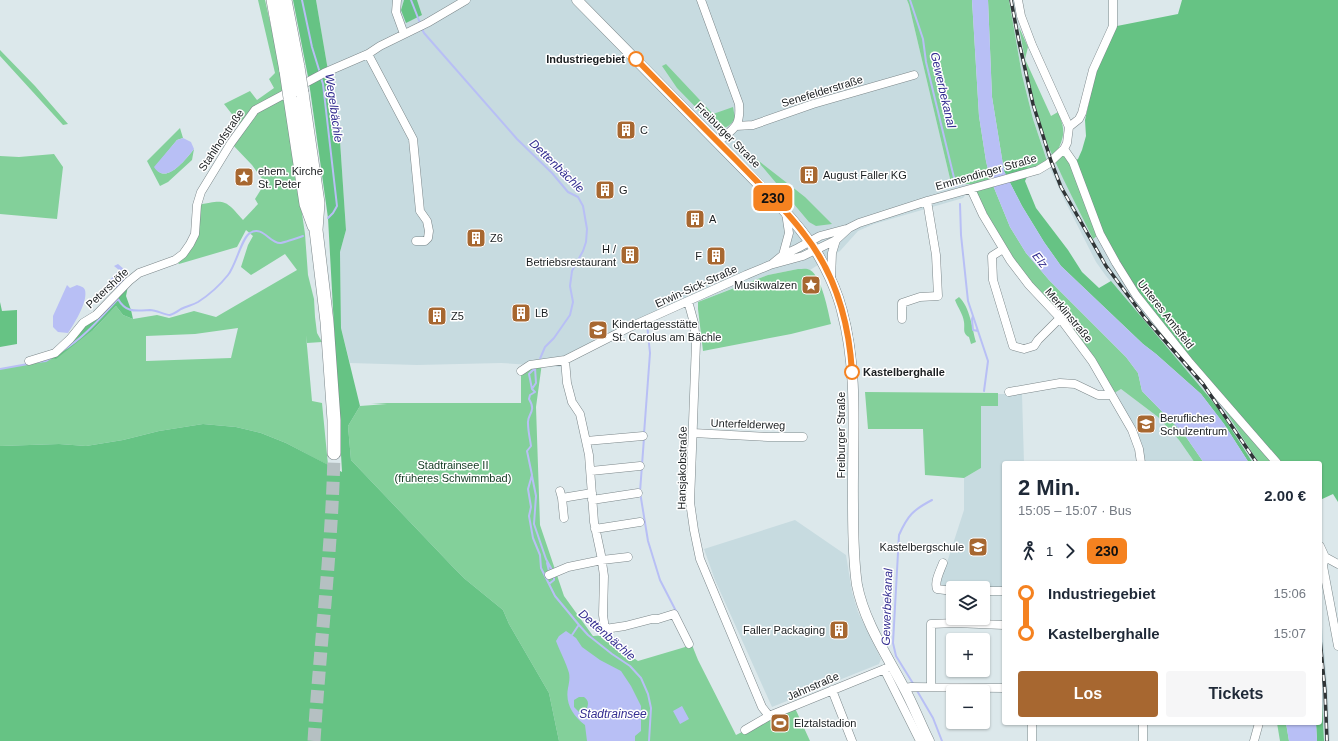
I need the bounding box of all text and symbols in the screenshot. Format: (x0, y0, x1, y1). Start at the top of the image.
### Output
marker: Industriegebiet (628, 51, 644, 67)
water label: Gewerbekanal (927, 51, 959, 130)
place label: Industriegebiet (546, 53, 625, 65)
water label: Wegelbächle (322, 73, 346, 144)
street label: Senefelderstraße (780, 73, 864, 109)
street label: Freiburger Straße (693, 100, 763, 170)
street label: Stahlhofstraße (196, 107, 246, 173)
building icon: C (615, 119, 637, 141)
place label: C (640, 124, 648, 136)
water label: Dettenbächle (527, 136, 588, 196)
street label: Emmendinger Straße (934, 152, 1038, 192)
building icon: August Faller KG (798, 164, 820, 186)
place label: ehem. Kirche St. Peter (258, 165, 323, 190)
place icon: ehem. Kirche St. Peter (233, 166, 255, 188)
place label: August Faller KG (823, 169, 907, 181)
building icon: G (594, 179, 616, 201)
place label: G (619, 184, 628, 196)
line badge: 230 (750, 185, 796, 211)
text: 230 (761, 190, 785, 206)
building icon: A (684, 208, 706, 230)
place label: A (709, 213, 717, 225)
building icon: Z6 (465, 227, 487, 249)
place label: Z6 (490, 232, 503, 244)
place label: H / Betriebsrestaurant (526, 243, 617, 268)
building icon: H / Betriebsrestaurant (619, 244, 641, 266)
building icon: F (705, 245, 727, 267)
water label: Elz (1029, 249, 1051, 271)
place label: F (695, 250, 702, 262)
street label: Erwin-Sick-Straße (653, 262, 739, 310)
street label: Petershöfe (83, 265, 131, 311)
place icon: Musikwalzen (800, 274, 822, 296)
street label: Unteres Amtsfeld (1135, 277, 1197, 351)
place label: Musikwalzen (734, 279, 797, 291)
street label: Merklinstraße (1043, 286, 1095, 344)
building icon: LB (510, 302, 532, 324)
building icon: Z5 (426, 305, 448, 327)
place label: LB (535, 307, 548, 319)
place label: Z5 (451, 310, 464, 322)
place label: Kindertagesstätte St. Carolus am Bächle (612, 318, 721, 343)
school or university icon: Kindertagesstätte St. Carolus am Bächle (587, 319, 609, 341)
marker: Kastelberghalle (844, 364, 860, 380)
place label: Kastelberghalle (863, 366, 945, 378)
street label: Freiburger Straße (835, 392, 847, 478)
place label: Berufliches Schulzentrum (1160, 412, 1227, 437)
school or university icon: Berufliches Schulzentrum (1135, 413, 1157, 435)
street label: Unterfelderweg (711, 417, 785, 431)
street label: Hansjakobstraße (675, 426, 689, 510)
park label: Stadtrainsee II (früheres Schwimmbad) (395, 459, 511, 484)
text: 2 Min. (1018, 475, 1080, 500)
text: 2.00 € (1264, 487, 1306, 504)
text: 15:05 – 15:07 · Bus (1018, 503, 1131, 518)
school or university icon: Kastelbergschule (967, 536, 989, 558)
icon: walk (1018, 540, 1040, 562)
icon: forward (1059, 540, 1081, 562)
place label: Kastelbergschule (880, 541, 964, 553)
text: 230 (1095, 543, 1119, 559)
text: 1 (1046, 544, 1053, 559)
water label: Gewerbekanal (879, 568, 895, 646)
map controls (946, 581, 990, 729)
button: layers (946, 581, 990, 625)
text: Industriegebiet (1048, 585, 1156, 602)
text: 15:06 (1273, 586, 1306, 601)
water label: Dettenbächle (576, 607, 639, 664)
building icon: Faller Packaging (828, 619, 850, 641)
place label: Faller Packaging (743, 624, 825, 636)
text: Kastelberghalle (1048, 625, 1160, 642)
text: 15:07 (1273, 626, 1306, 641)
button: + (946, 633, 990, 677)
street label: Jahnstraße (785, 670, 841, 702)
button: Los (1018, 671, 1158, 717)
button: Tickets (1166, 671, 1306, 717)
button: − (946, 685, 990, 729)
water label: Stadtrainsee (579, 707, 647, 721)
sports icon: Elztalstadion (769, 712, 791, 734)
place label: Elztalstadion (794, 717, 856, 729)

